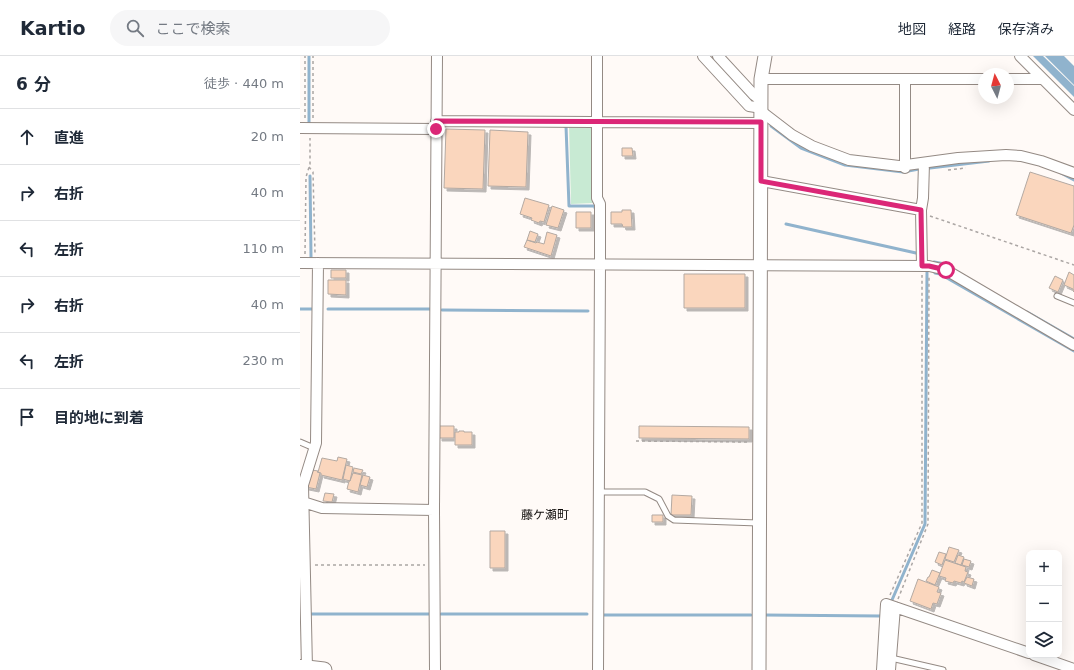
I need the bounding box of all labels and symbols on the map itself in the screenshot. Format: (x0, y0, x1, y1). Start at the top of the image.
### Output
north arrow (978, 68, 1014, 104)
route end (427, 120, 445, 138)
route start (937, 261, 955, 279)
district label: 藤ケ瀬町 (521, 508, 569, 522)

